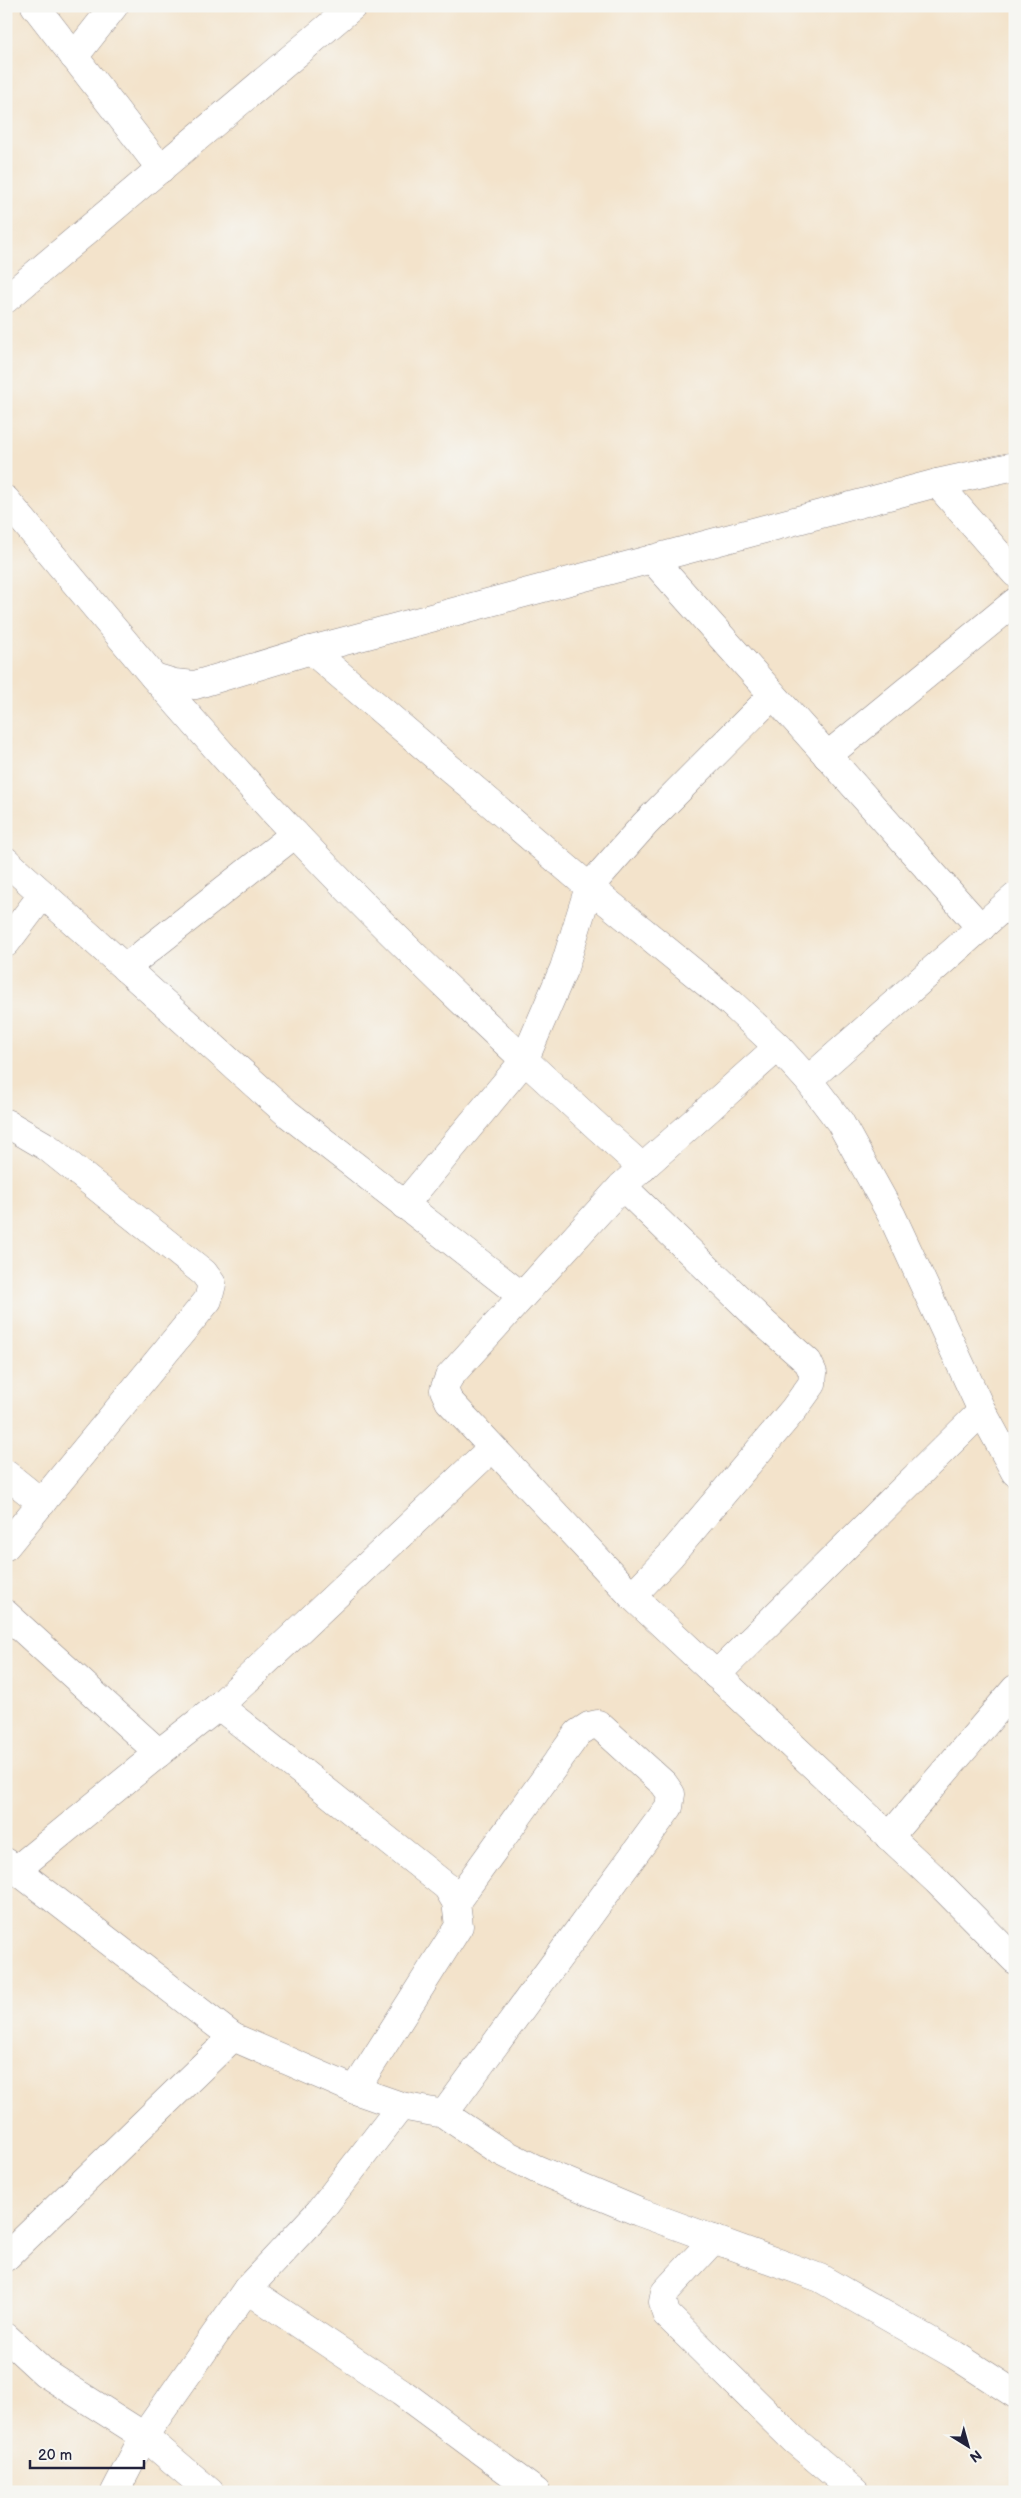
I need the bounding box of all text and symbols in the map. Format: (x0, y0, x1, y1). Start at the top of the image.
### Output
north arrow (944, 2420, 994, 2470)
scale bar (30, 2438, 144, 2470)
text: 20 m (38, 2446, 72, 2465)
text: N (966, 2446, 985, 2466)

